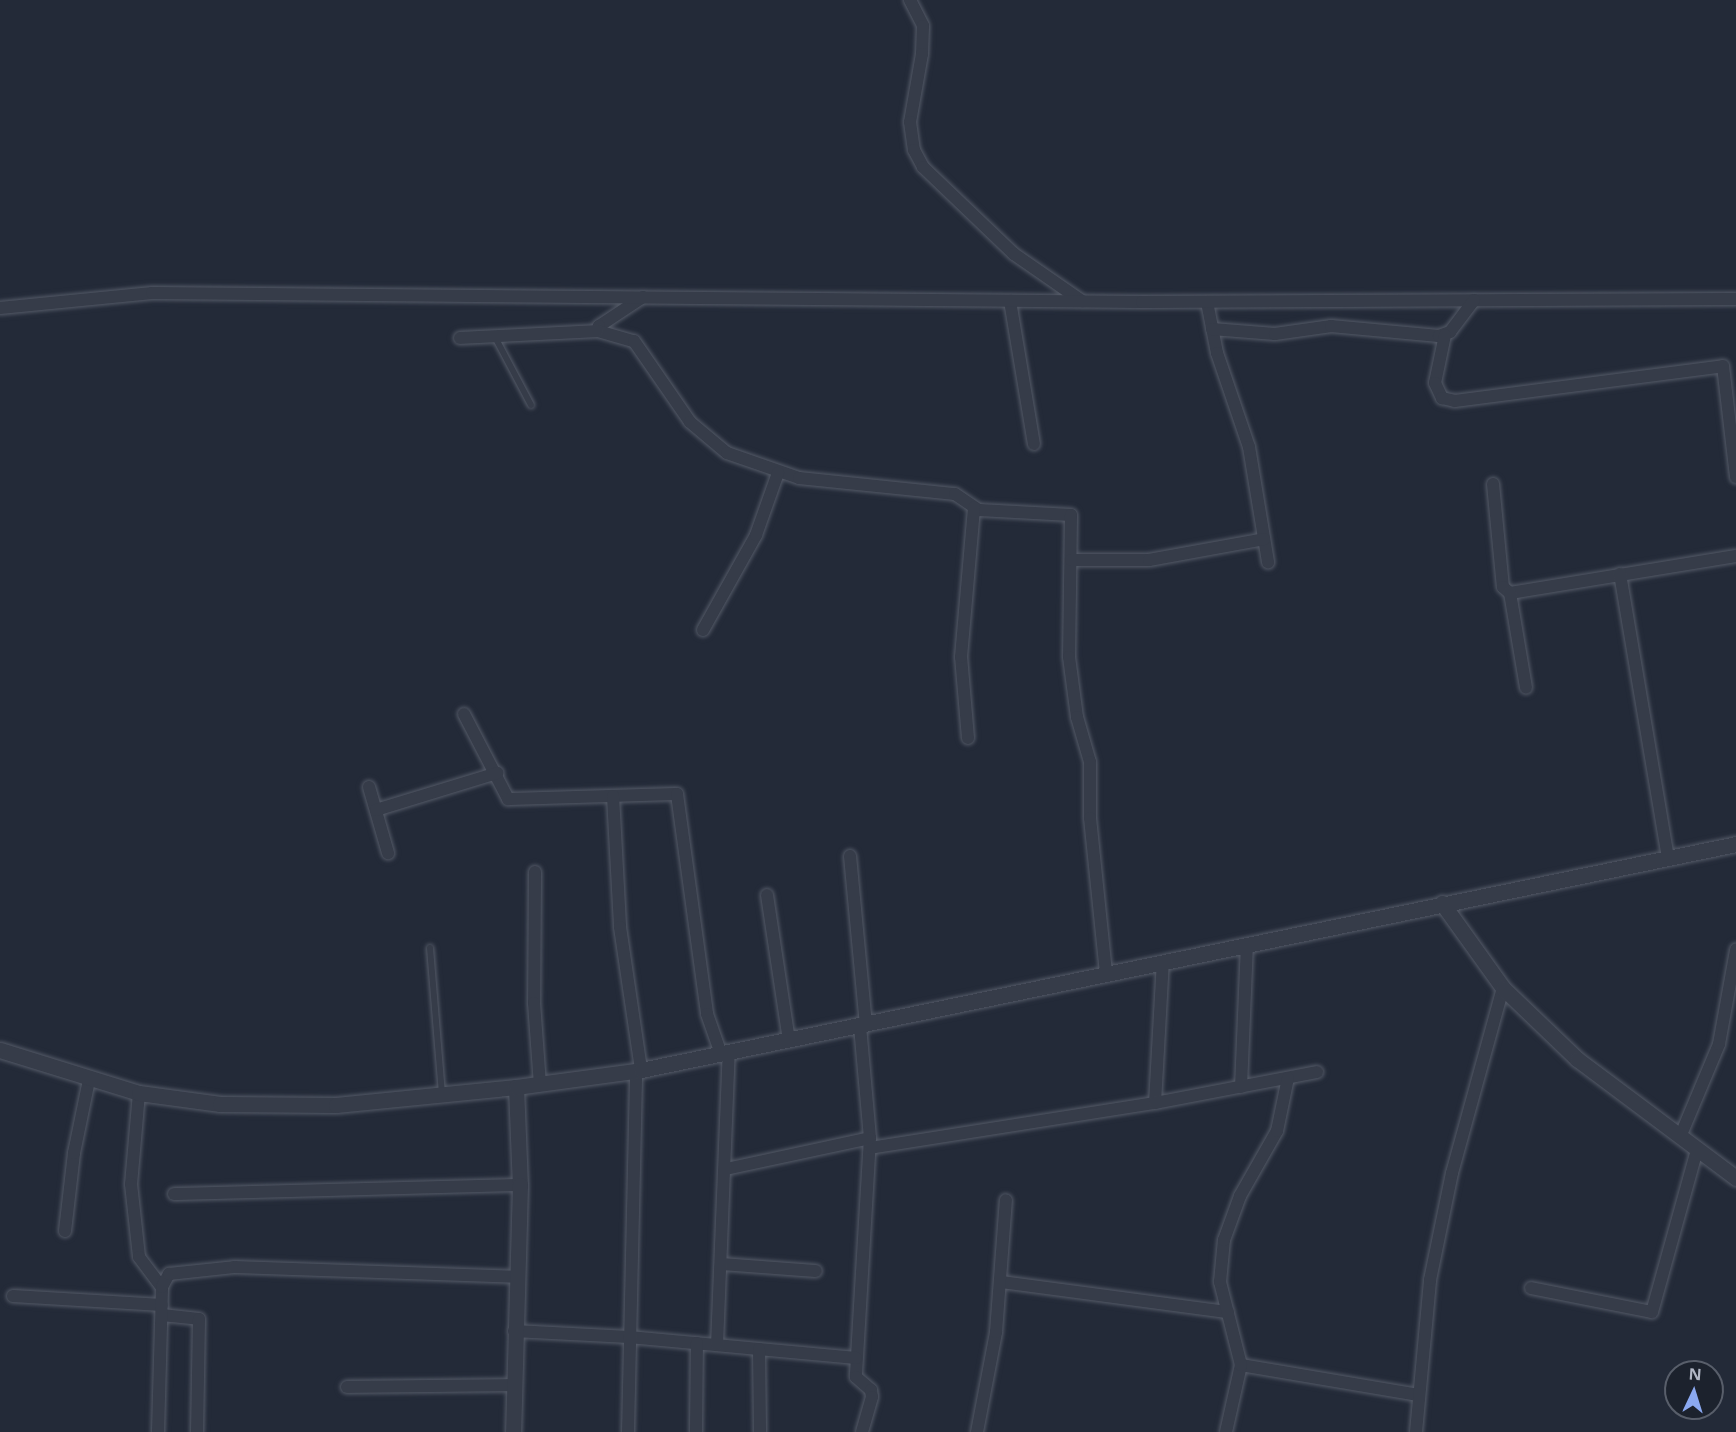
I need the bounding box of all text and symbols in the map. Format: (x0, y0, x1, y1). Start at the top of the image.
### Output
north arrow (1664, 1360, 1724, 1420)
text: N (1688, 1363, 1702, 1385)

